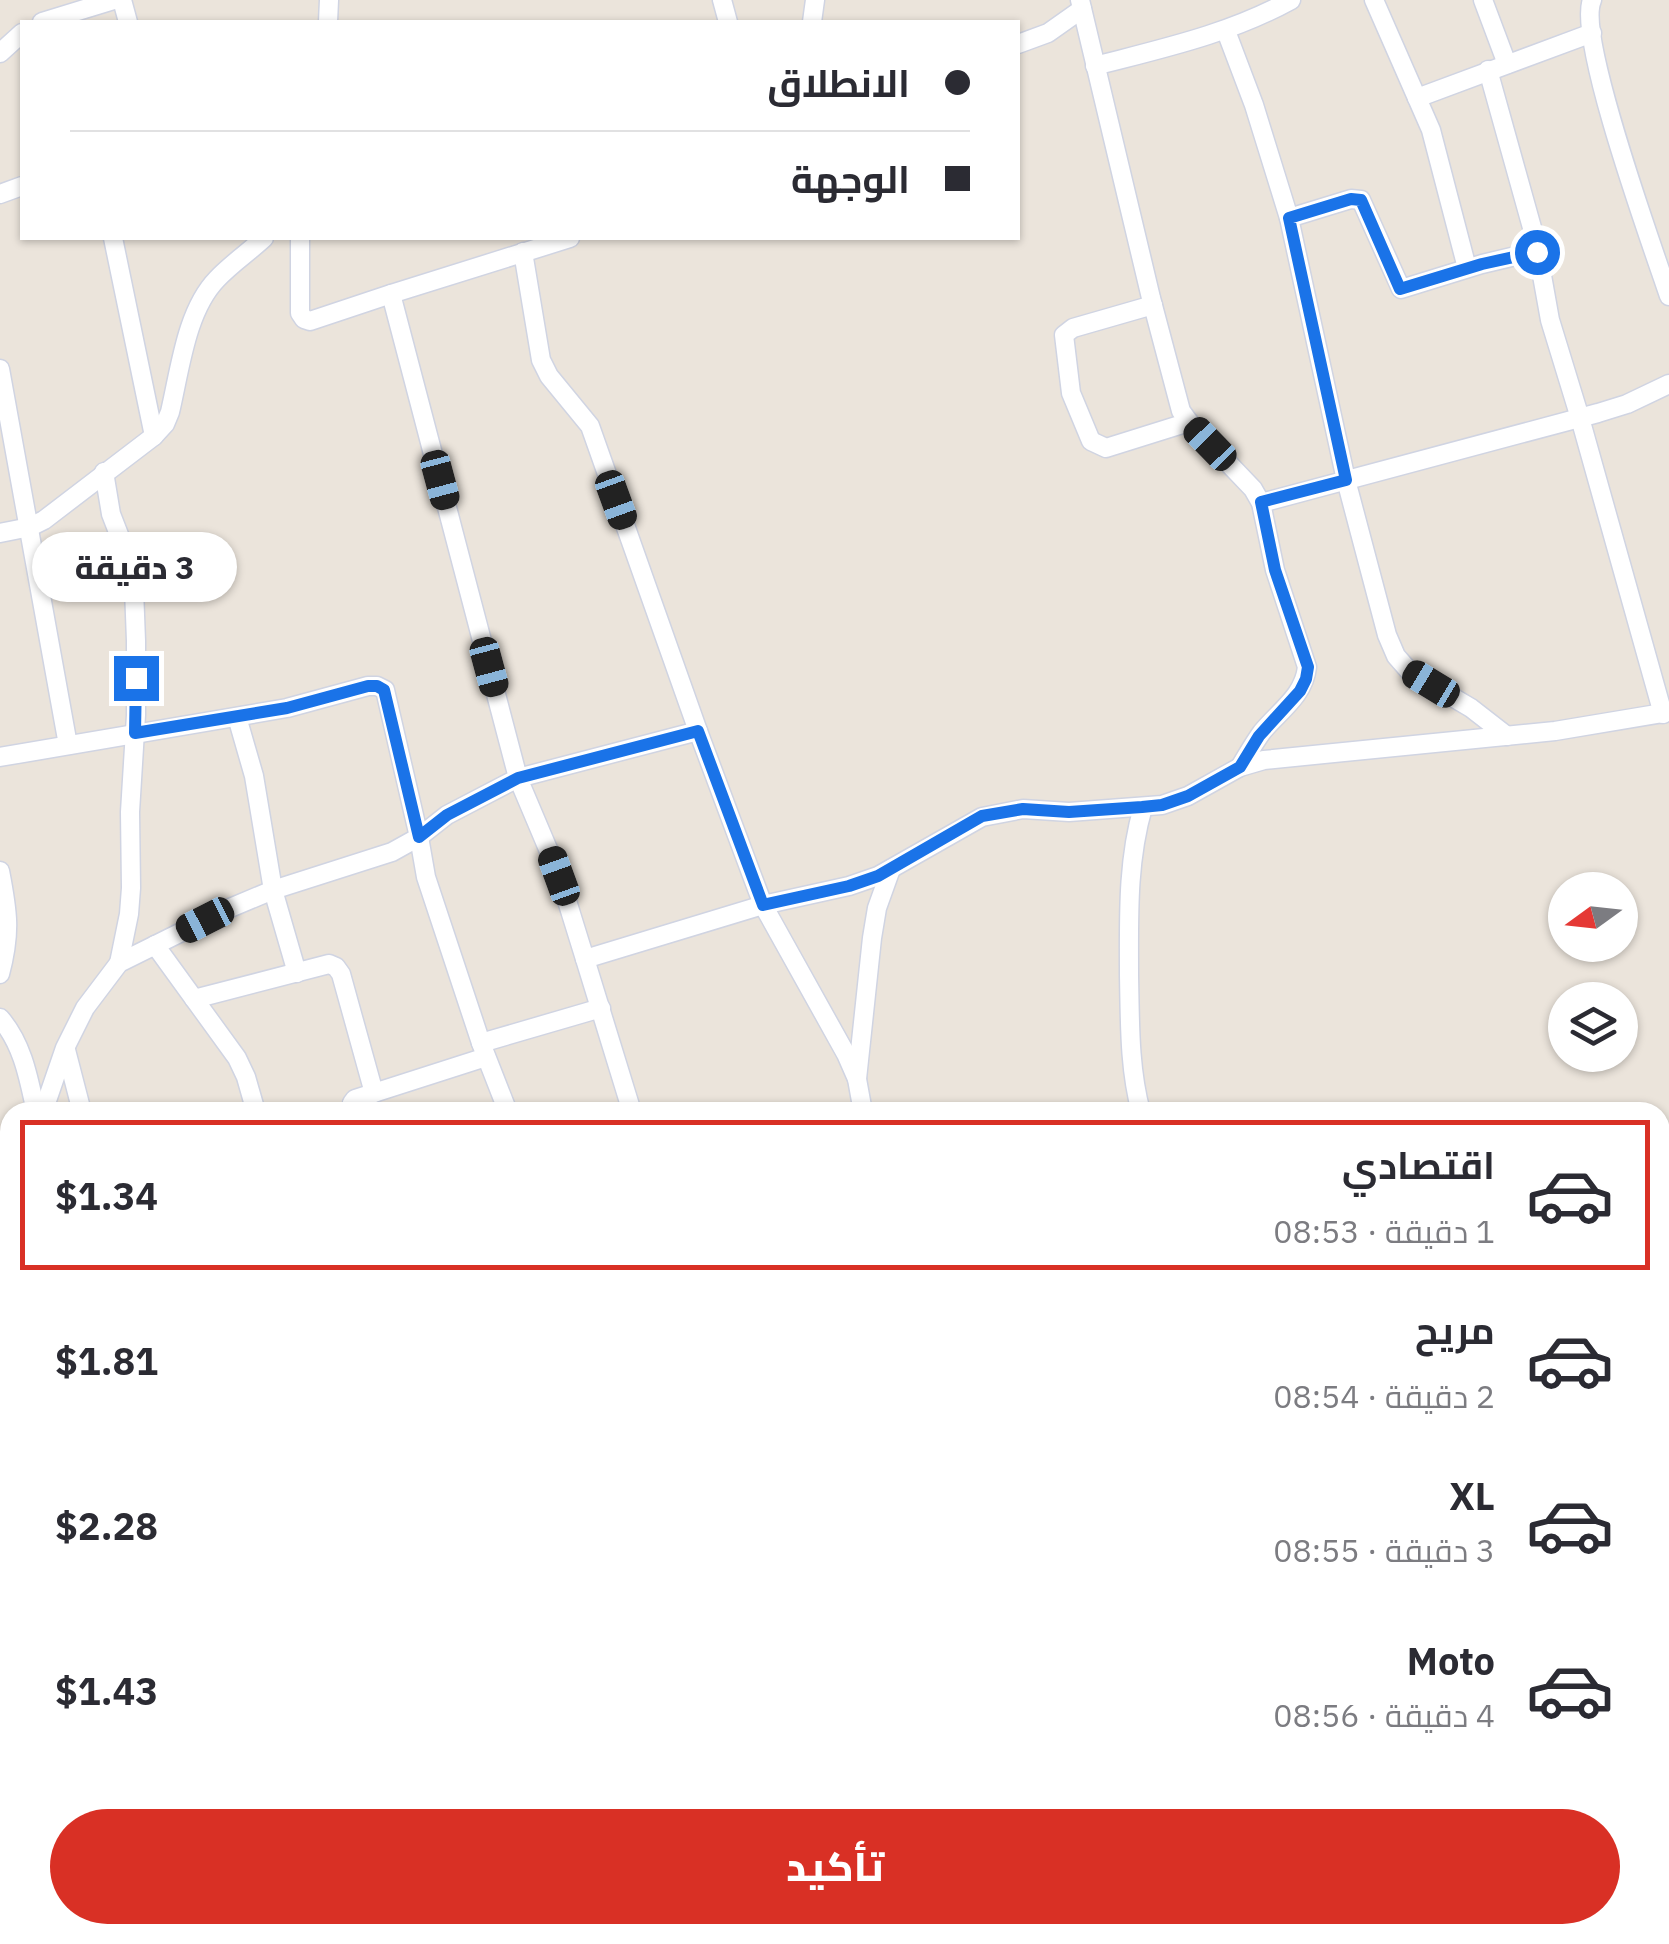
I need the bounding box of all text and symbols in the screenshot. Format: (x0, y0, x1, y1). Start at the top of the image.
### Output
text: الانطلاق (767, 58, 910, 107)
text: الوجهة (791, 154, 910, 203)
route start (1515, 230, 1560, 275)
car (1178, 412, 1242, 476)
car (418, 447, 462, 513)
car (592, 467, 640, 533)
callout: 3 دقيقة (34, 533, 238, 603)
text: 3 دقيقة (75, 546, 194, 588)
car (467, 634, 511, 700)
route end (114, 656, 159, 701)
car (1398, 656, 1464, 712)
car (535, 843, 583, 909)
north arrow (1548, 872, 1638, 962)
map controls (1548, 872, 1638, 1072)
car (171, 893, 239, 947)
button: layers (1548, 982, 1638, 1072)
text: اقتصادي (1342, 1140, 1495, 1189)
icon: car (1525, 1150, 1615, 1240)
text: $1.34 (55, 1171, 158, 1220)
text: 1 دقيقة · 08:53 (1273, 1210, 1495, 1252)
text: مريح (1415, 1305, 1495, 1354)
icon: car (1525, 1315, 1615, 1405)
text: $1.81 (55, 1336, 158, 1385)
text: 2 دقيقة · 08:54 (1273, 1375, 1495, 1417)
text: XL (1449, 1471, 1495, 1520)
icon: car (1525, 1480, 1615, 1570)
text: $2.28 (55, 1501, 158, 1550)
text: 3 دقيقة · 08:55 (1273, 1529, 1495, 1571)
text: Moto (1407, 1636, 1495, 1685)
icon: car (1525, 1645, 1615, 1735)
text: $1.43 (55, 1666, 158, 1715)
text: 4 دقيقة · 08:56 (1273, 1694, 1495, 1736)
button: تأكيد (50, 1809, 1620, 1924)

